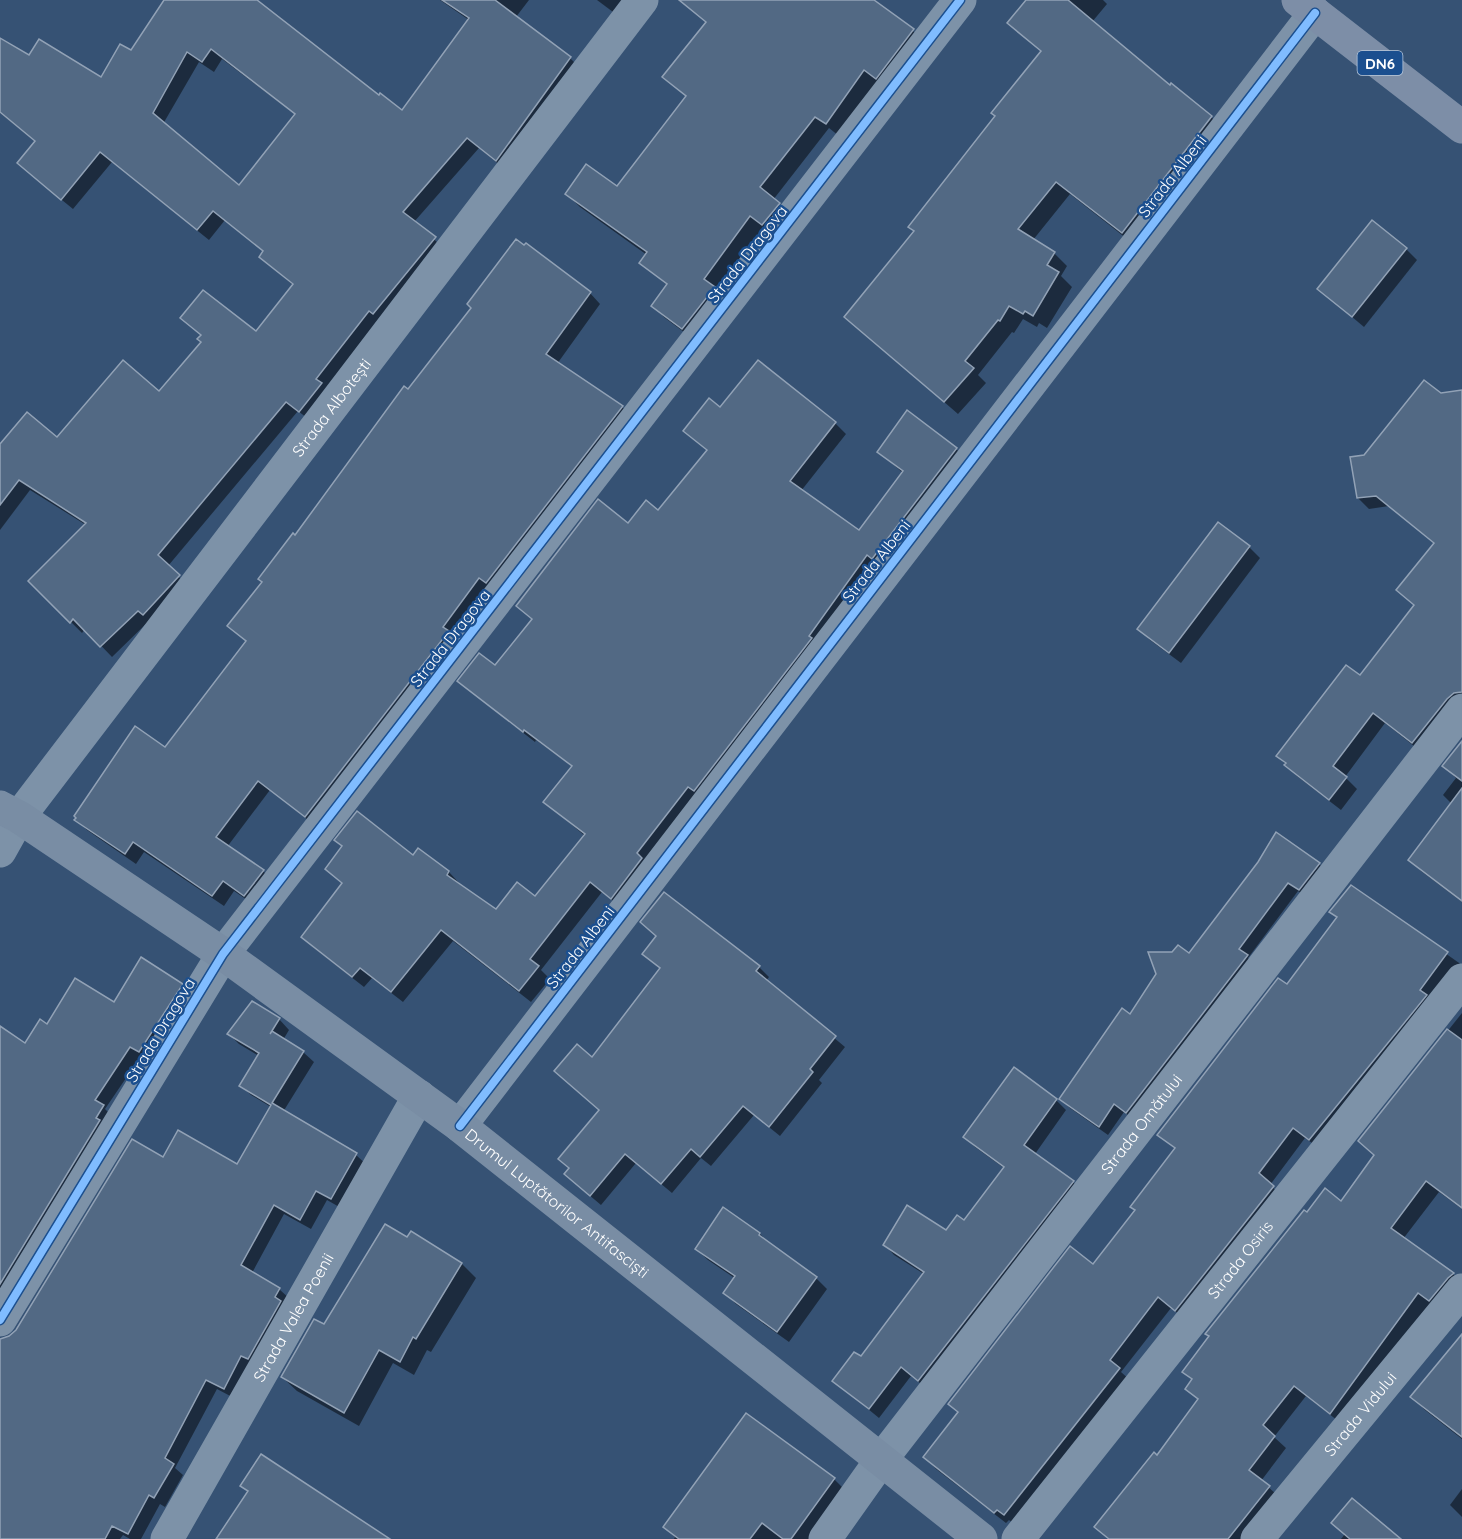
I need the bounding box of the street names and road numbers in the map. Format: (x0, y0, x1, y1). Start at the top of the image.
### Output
road number: DN6 (1358, 51, 1402, 75)
street label: Strada Albeni (1134, 131, 1210, 221)
street label: Strada Dragova (703, 201, 791, 307)
street label: Strada Albotești (288, 354, 375, 460)
street label: Strada Albeni (838, 516, 914, 606)
street label: Strada Dragova (406, 585, 494, 691)
street label: Strada Albeni (542, 902, 618, 992)
street label: Strada Dragova (121, 974, 199, 1086)
street label: Strada Omătului (1096, 1070, 1186, 1178)
street label: Drumul Luptătorilor Antifasciști (461, 1124, 653, 1282)
street label: Strada Osiris (1203, 1216, 1277, 1303)
street label: Strada Valea Poenii (249, 1249, 338, 1385)
street label: Strada Vidului (1319, 1368, 1400, 1460)

